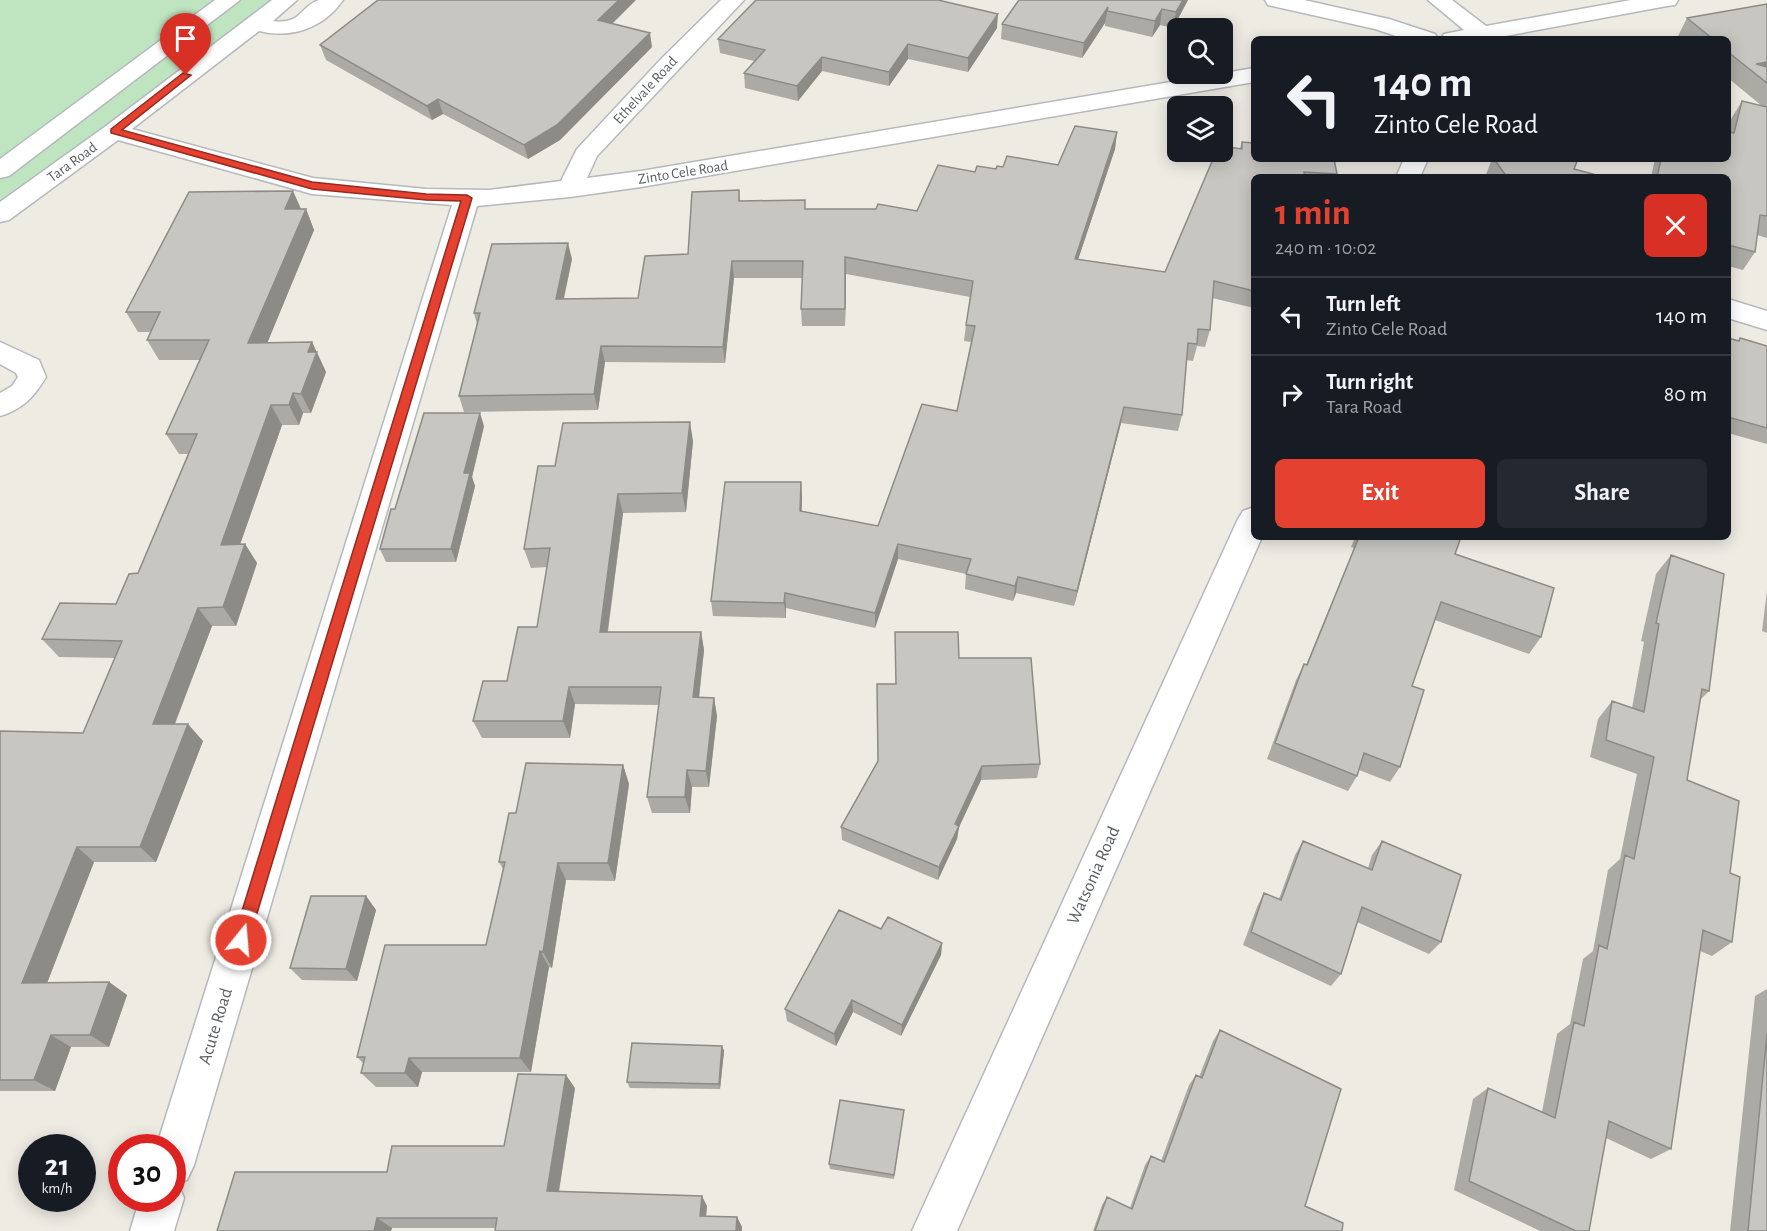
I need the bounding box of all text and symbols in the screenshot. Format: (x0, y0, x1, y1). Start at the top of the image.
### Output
pin (160, 13, 211, 75)
map controls (1167, 18, 1233, 162)
button: search (1167, 18, 1233, 84)
icon: arrive (169, 22, 202, 55)
street label: Ethelvale Road (611, 54, 680, 127)
icon: left (1275, 60, 1353, 138)
text: 140 m (1374, 62, 1472, 104)
button: layers (1167, 96, 1233, 162)
text: Zinto Cele Road (1374, 111, 1538, 138)
street label: Tara Road (45, 139, 100, 185)
street label: Zinto Cele Road (637, 158, 729, 187)
button: close (1644, 194, 1707, 257)
text: 1 min (1275, 195, 1351, 231)
text: 240 m · 10:02 (1275, 238, 1376, 258)
text: Turn left (1326, 293, 1400, 315)
icon: left (1275, 300, 1308, 333)
text: 140 m (1656, 305, 1707, 327)
text: Zinto Cele Road (1326, 319, 1447, 339)
text: Turn right (1326, 371, 1413, 393)
icon: right (1275, 378, 1308, 411)
text: 80 m (1664, 383, 1707, 405)
text: Tara Road (1326, 397, 1402, 417)
button: Exit (1275, 459, 1485, 528)
button: Share (1497, 459, 1707, 528)
street label: Watsonia Road (1064, 824, 1124, 927)
position arrow (209, 908, 273, 972)
street label: Acute Road (196, 986, 236, 1067)
speed limit sign: 30 (108, 1134, 186, 1212)
text: 21 (45, 1151, 69, 1181)
text: km/h (42, 1181, 72, 1196)

